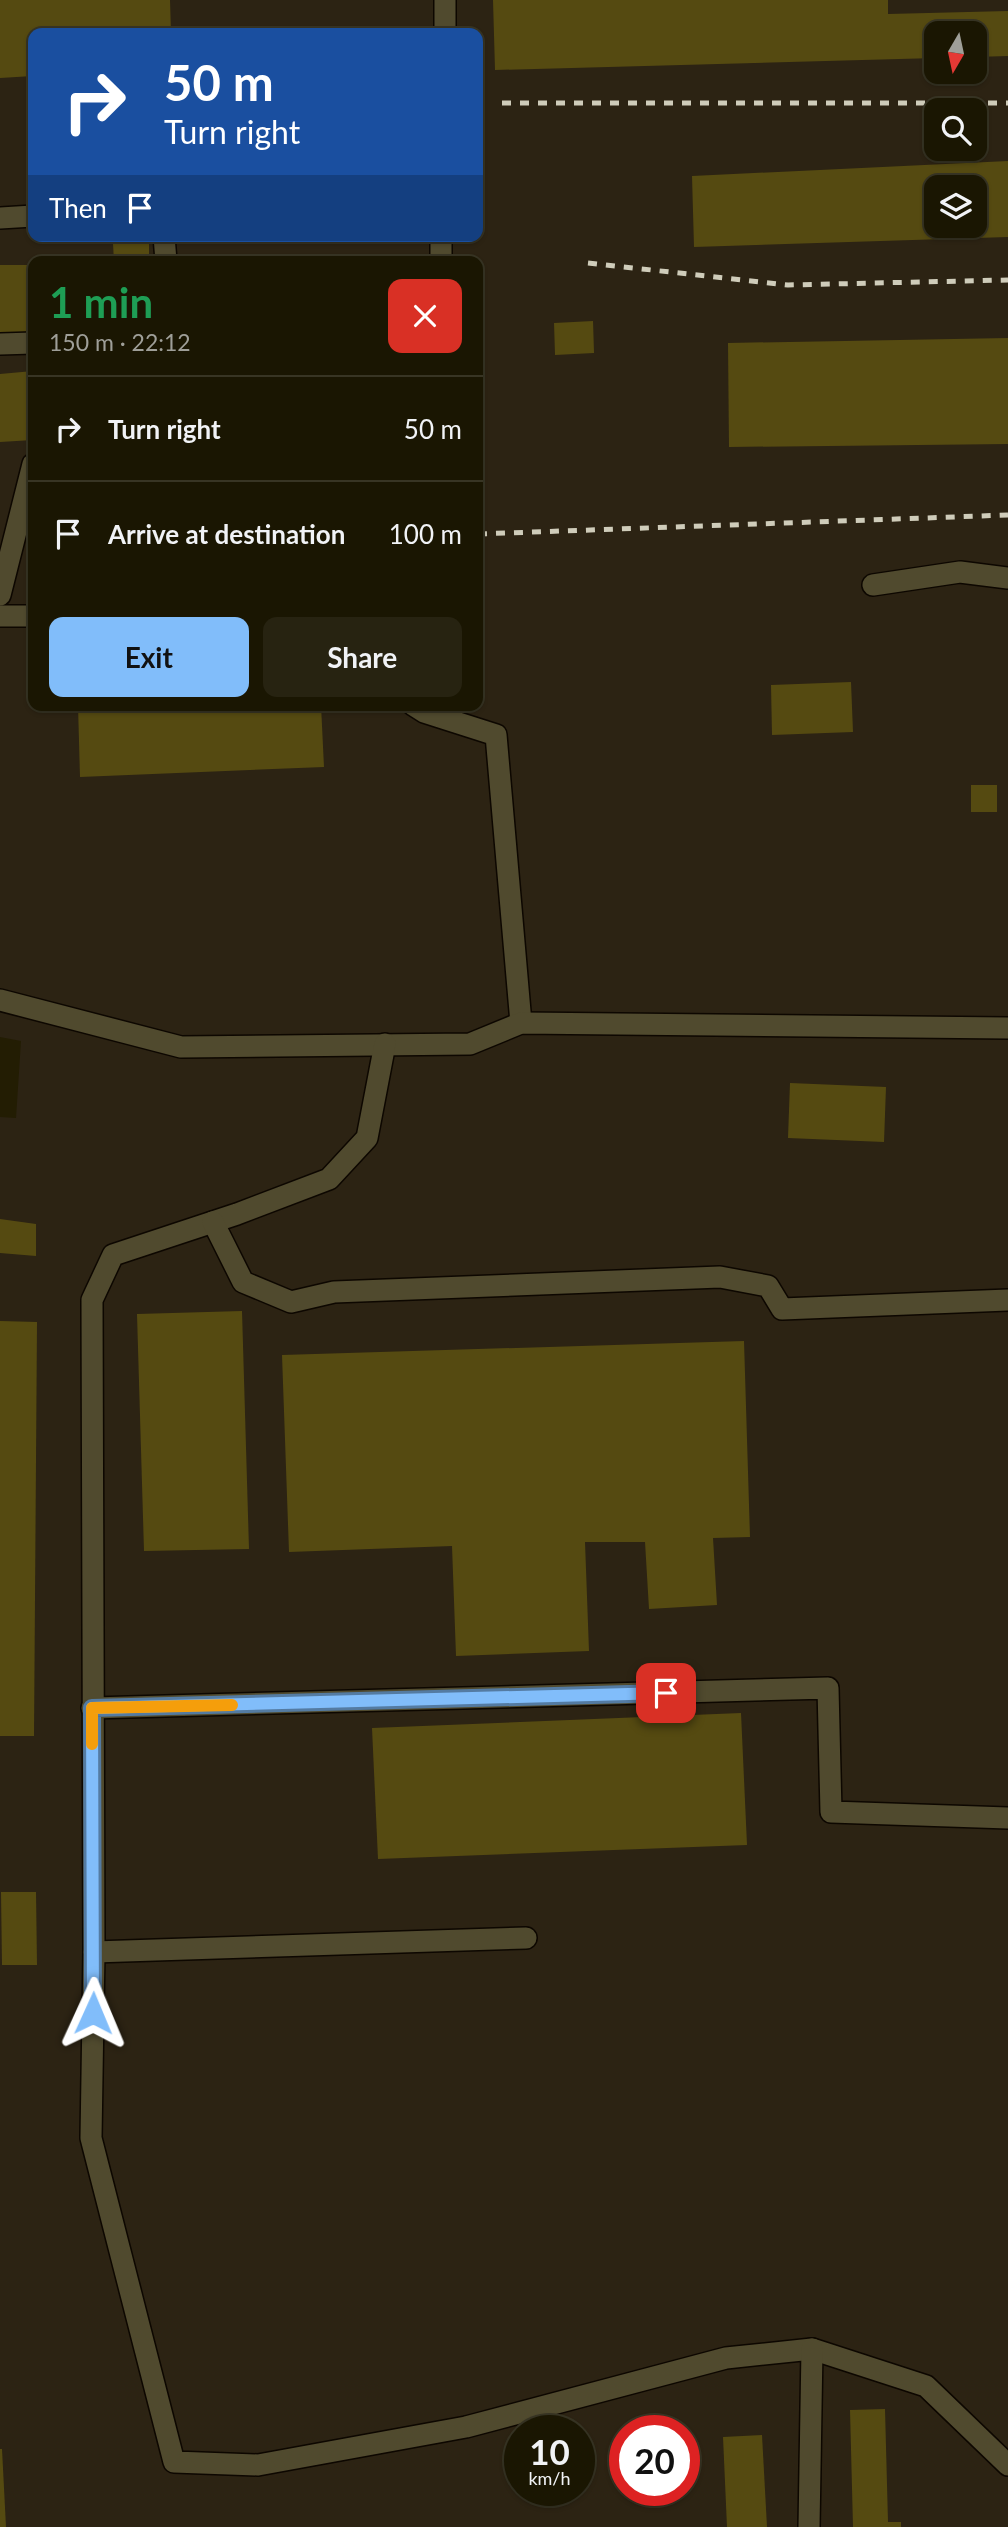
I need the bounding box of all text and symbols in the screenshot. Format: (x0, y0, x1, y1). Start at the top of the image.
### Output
north arrow (924, 21, 987, 84)
map controls (924, 21, 987, 238)
text: 50 m (164, 53, 274, 111)
icon: right (49, 56, 140, 147)
button: search (924, 98, 987, 161)
text: Turn right (164, 112, 300, 151)
button: layers (924, 175, 987, 238)
icon: arrive (121, 189, 159, 227)
text: Then (49, 192, 107, 224)
text: 1 min (49, 277, 153, 327)
button: close (388, 279, 462, 353)
text: 150 m · 22:12 (49, 328, 191, 356)
icon: right (49, 410, 87, 448)
text: Turn right (108, 413, 221, 445)
text: 50 m (404, 413, 462, 445)
icon: arrive (49, 515, 87, 553)
text: Arrive at destination (108, 518, 345, 550)
text: 100 m (389, 518, 462, 550)
button: Exit (49, 617, 249, 697)
button: Share (263, 617, 462, 697)
pin (636, 1663, 696, 1723)
icon: arrive (647, 1674, 685, 1712)
position arrow (56, 1976, 130, 2050)
speed limit sign: 20 (609, 2415, 700, 2506)
text: 10 (529, 2430, 570, 2472)
text: km/h (528, 2467, 571, 2489)

